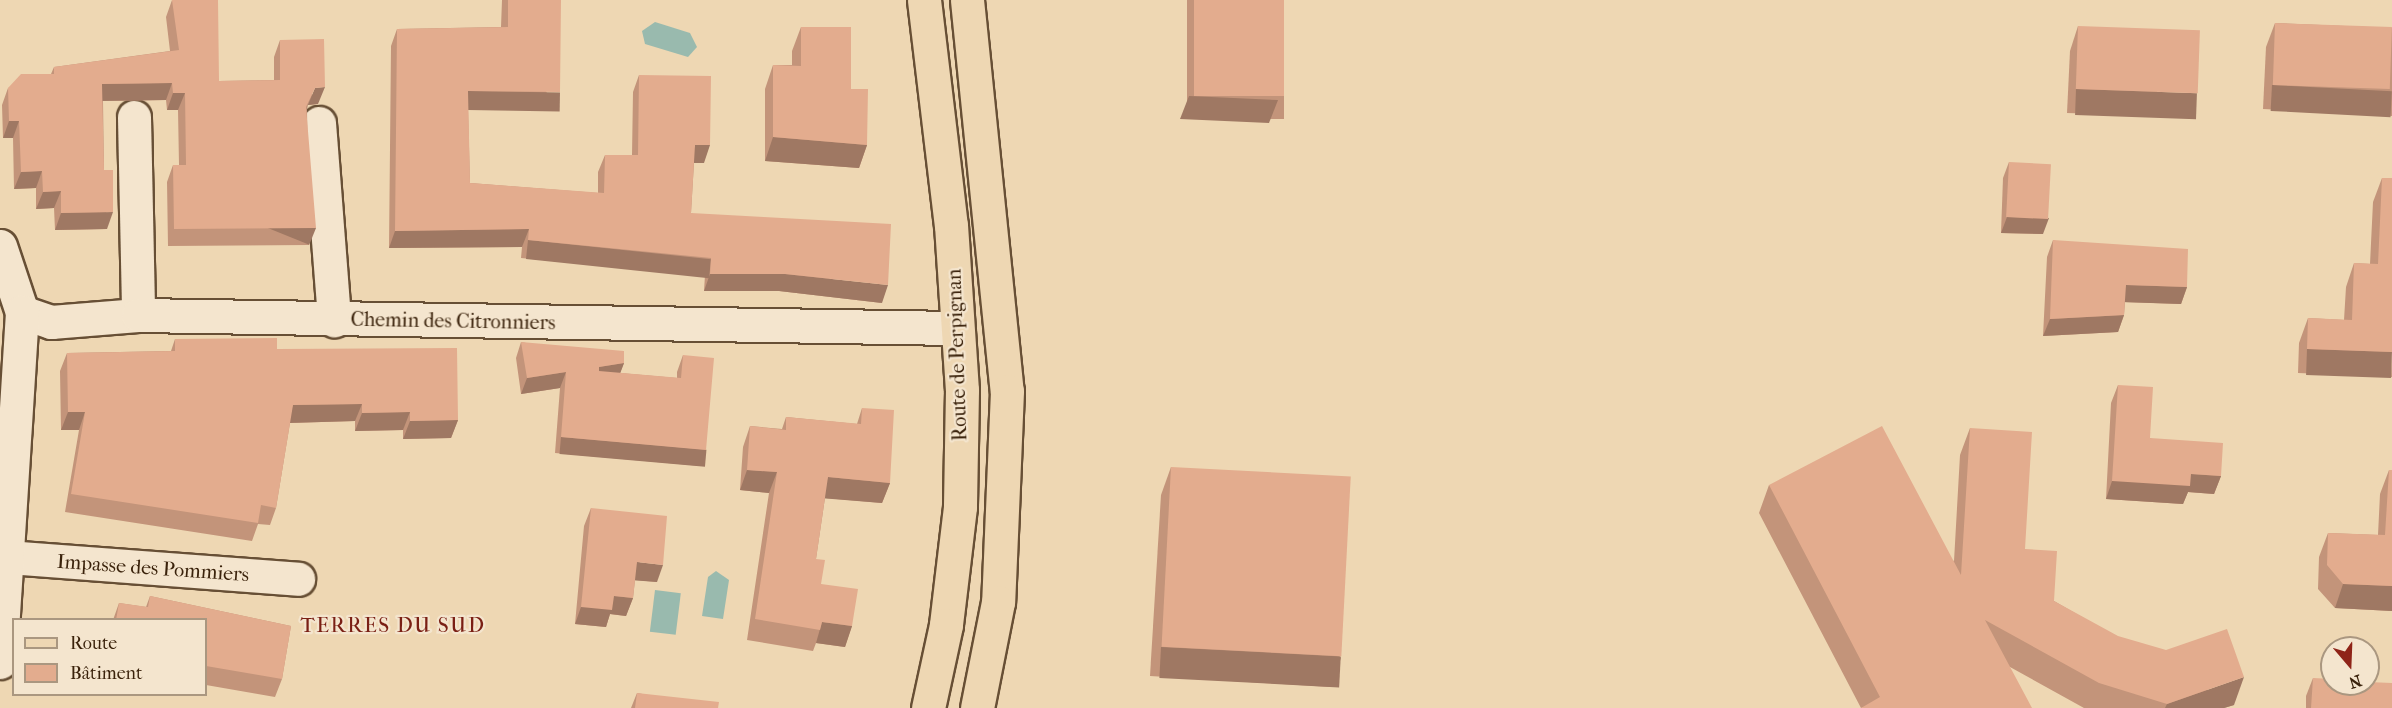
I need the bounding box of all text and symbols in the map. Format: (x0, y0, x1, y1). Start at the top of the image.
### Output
street label: Route de Perpignan (942, 269, 972, 441)
street label: Chemin des Citronniers (350, 307, 556, 335)
street label: Impasse des Pommiers (56, 549, 250, 587)
district label: TERRES DU SUD (301, 612, 485, 638)
legend (12, 618, 207, 696)
text: Route (70, 633, 117, 654)
north arrow (2320, 636, 2380, 696)
text: Bâtiment (70, 663, 142, 684)
text: N (2347, 671, 2364, 693)

